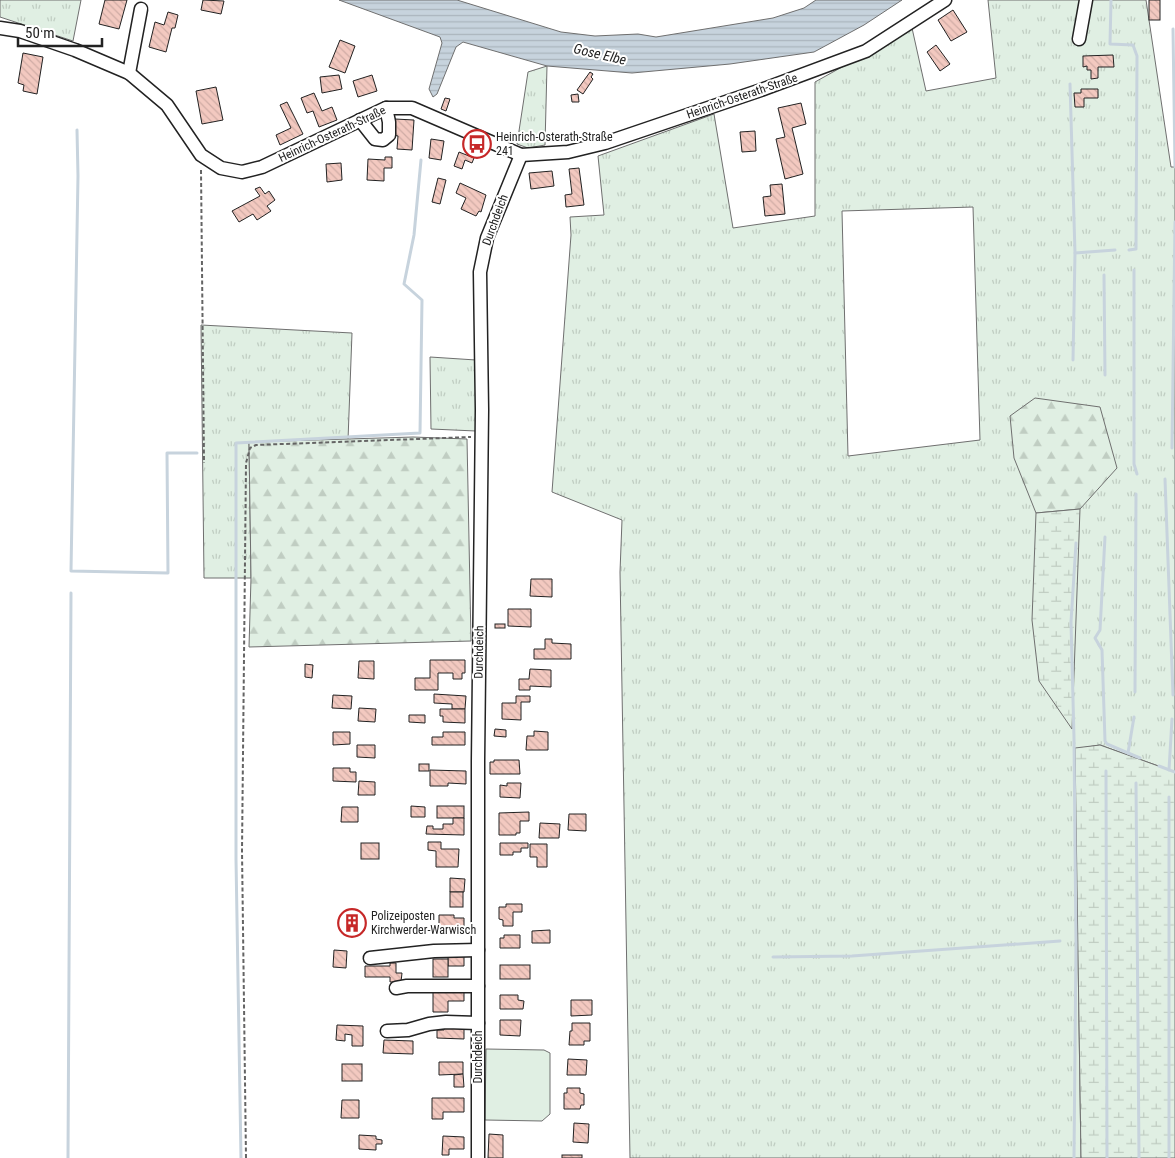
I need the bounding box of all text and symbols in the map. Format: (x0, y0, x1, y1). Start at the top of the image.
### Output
scale bar (18, 15, 101, 47)
text: 50 m (25, 24, 55, 42)
water label: Gose Elbe (572, 40, 628, 68)
street label: Heinrich-Osterath-Straße (685, 70, 800, 122)
street label: Heinrich-Osterath-Straße (276, 103, 388, 165)
bus stop icon: Heinrich-Osterath-Straße 241 (462, 129, 492, 159)
place label: Heinrich-Osterath-Straße 241 (496, 130, 613, 158)
street label: Durchdeich (479, 192, 511, 247)
street label: Durchdeich (472, 625, 486, 679)
building icon: Polizeiposten Kirchwerder-Warwisch (337, 908, 367, 938)
place label: Polizeiposten Kirchwerder-Warwisch (371, 909, 476, 937)
street label: Durchdeich (471, 1030, 485, 1084)

